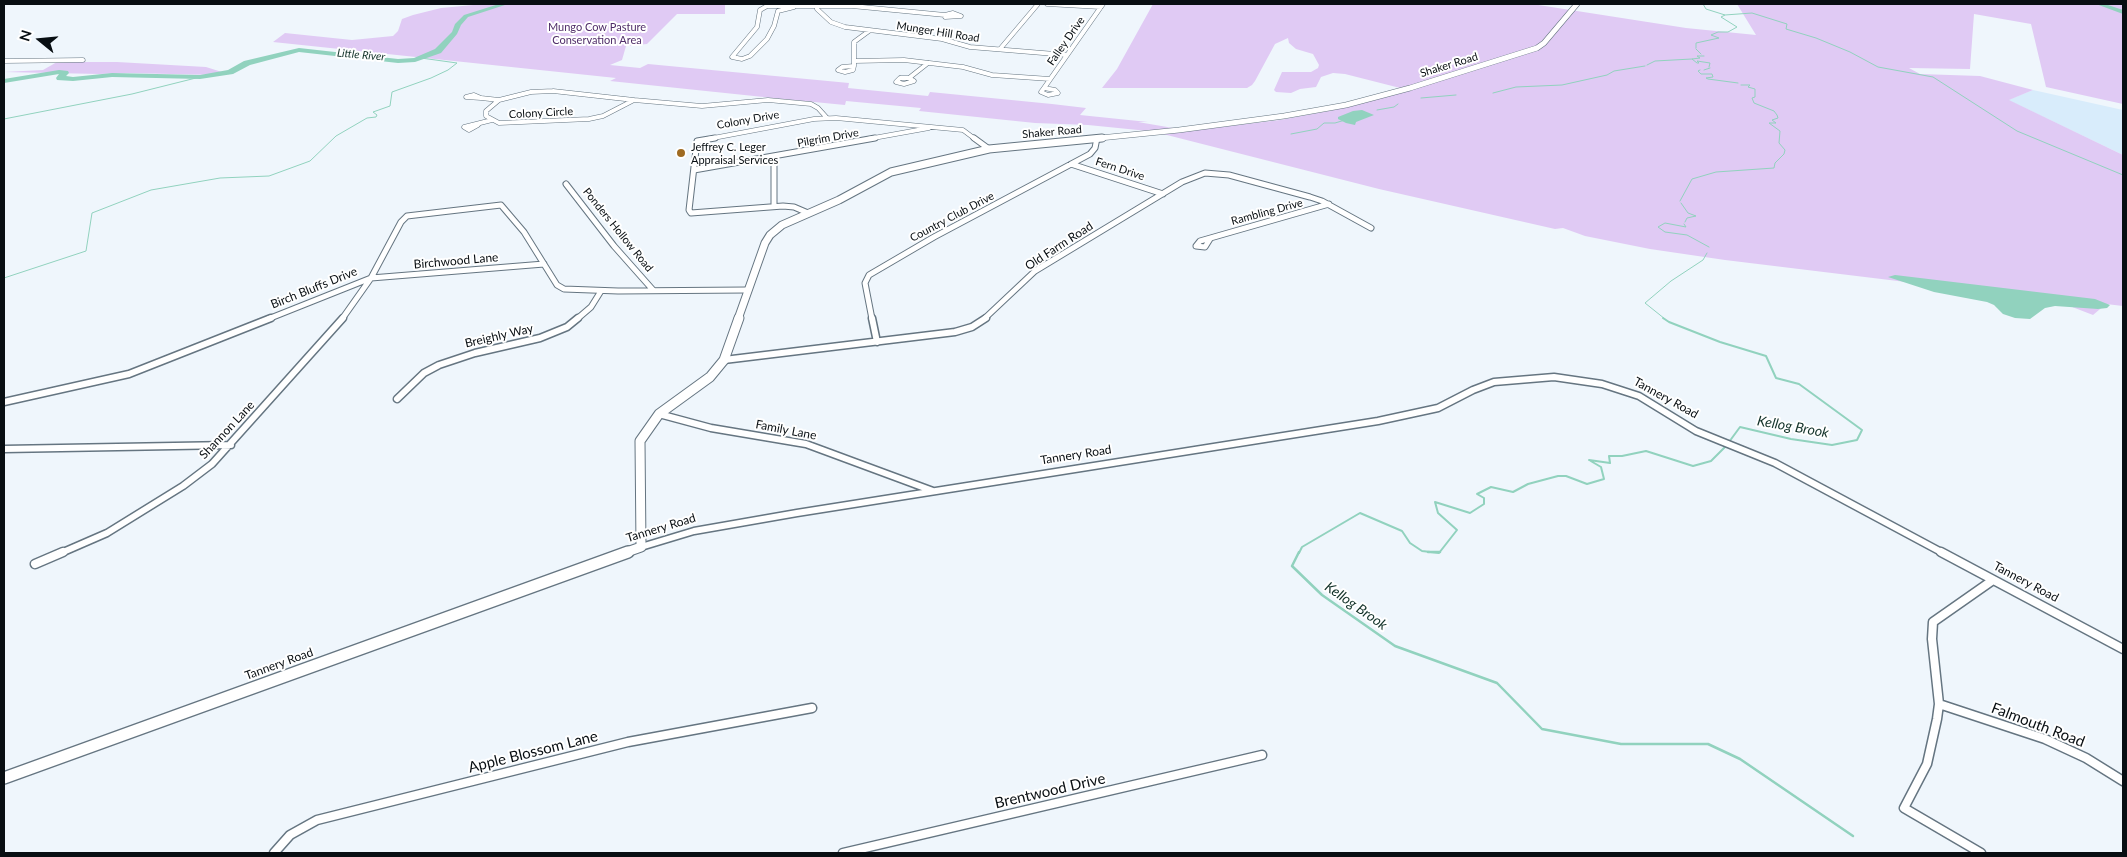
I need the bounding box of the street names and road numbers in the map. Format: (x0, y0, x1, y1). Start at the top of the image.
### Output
street label: Falley Drive (1044, 14, 1088, 68)
street label: Munger Hill Road (895, 19, 981, 45)
street label: Shaker Road (1418, 50, 1480, 80)
street label: Colony Circle (509, 105, 573, 121)
street label: Colony Drive (716, 108, 780, 132)
street label: Shaker Road (1022, 123, 1082, 141)
street label: Pilgrim Drive (796, 126, 860, 150)
street label: Fern Drive (1094, 155, 1146, 183)
street label: Ponders Hollow Road (580, 185, 656, 275)
street label: Country Club Drive (908, 189, 996, 245)
street label: Rambling Drive (1230, 196, 1304, 228)
street label: Old Farm Road (1022, 219, 1096, 273)
street label: Birchwood Lane (413, 250, 499, 272)
street label: Birch Bluffs Drive (269, 264, 359, 312)
street label: Breighly Way (463, 321, 535, 351)
street label: Tannery Road (1631, 374, 1701, 422)
street label: Shannon Lane (196, 398, 258, 462)
street label: Family Lane (754, 417, 818, 443)
street label: Tannery Road (1039, 442, 1113, 468)
street label: Tannery Road (625, 511, 697, 545)
street label: Tannery Road (1991, 559, 2061, 605)
street label: Tannery Road (243, 645, 315, 683)
street label: Falmouth Road (1989, 699, 2087, 751)
street label: Apple Blossom Lane (466, 727, 600, 777)
street label: Brentwood Drive (993, 770, 1107, 812)

